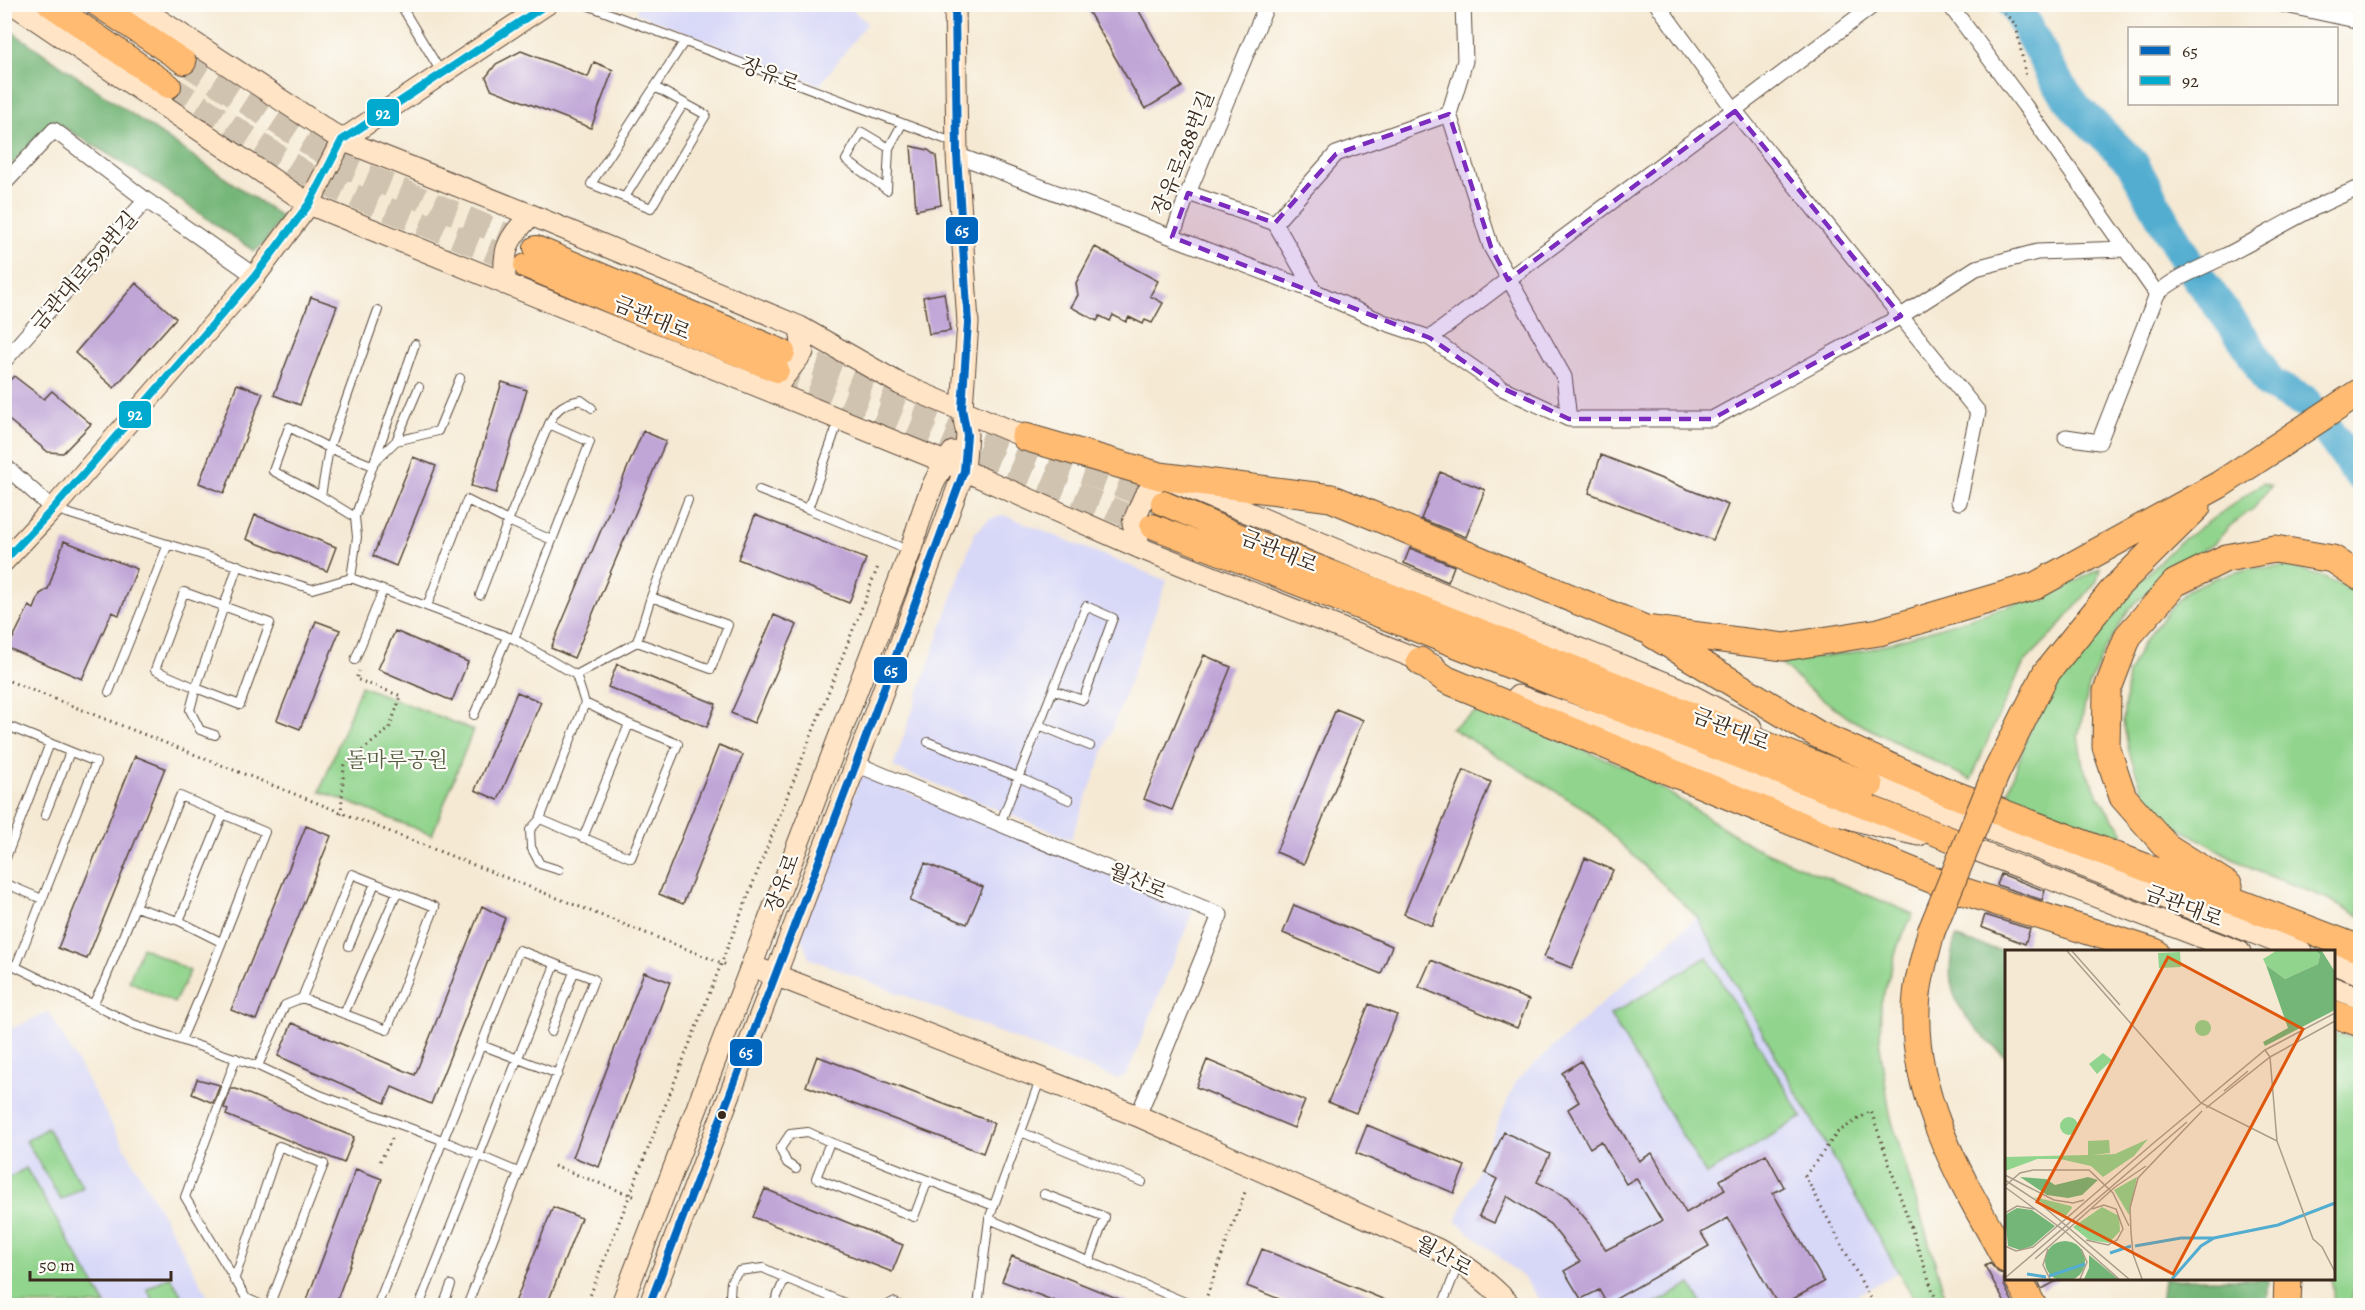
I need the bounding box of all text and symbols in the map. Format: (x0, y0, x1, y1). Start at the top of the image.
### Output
legend (2128, 27, 2338, 105)
text: 65 (2182, 39, 2198, 63)
street label: 장유로 (737, 50, 803, 98)
text: 92 (2182, 69, 2199, 93)
street label: 장유로288번길 (1145, 87, 1221, 219)
line badge: 92 (366, 98, 400, 127)
text: 92 (375, 103, 391, 125)
street label: 금관대로599번길 (24, 205, 144, 337)
line badge: 65 (945, 216, 979, 245)
text: 65 (955, 220, 969, 242)
street label: 금관대로 (609, 289, 695, 347)
line badge: 92 (118, 400, 152, 429)
text: 92 (127, 404, 143, 426)
street label: 금관대로 (1236, 523, 1322, 579)
line badge: 65 (873, 656, 908, 684)
text: 65 (884, 660, 898, 682)
street label: 금관대로 (1688, 701, 1774, 757)
park label: 돌마루공원 (346, 746, 448, 774)
street label: 장유로 (758, 850, 806, 916)
street label: 월산로 (1105, 856, 1171, 906)
street label: 금관대로 (2141, 878, 2227, 934)
inset map (2005, 950, 2335, 1280)
line badge: 65 (729, 1038, 763, 1067)
text: 65 (739, 1042, 753, 1064)
unlabelled marker (716, 1109, 728, 1121)
street label: 월산로 (1411, 1229, 1477, 1283)
scale bar (30, 1244, 171, 1282)
text: 50 m (39, 1253, 75, 1277)

